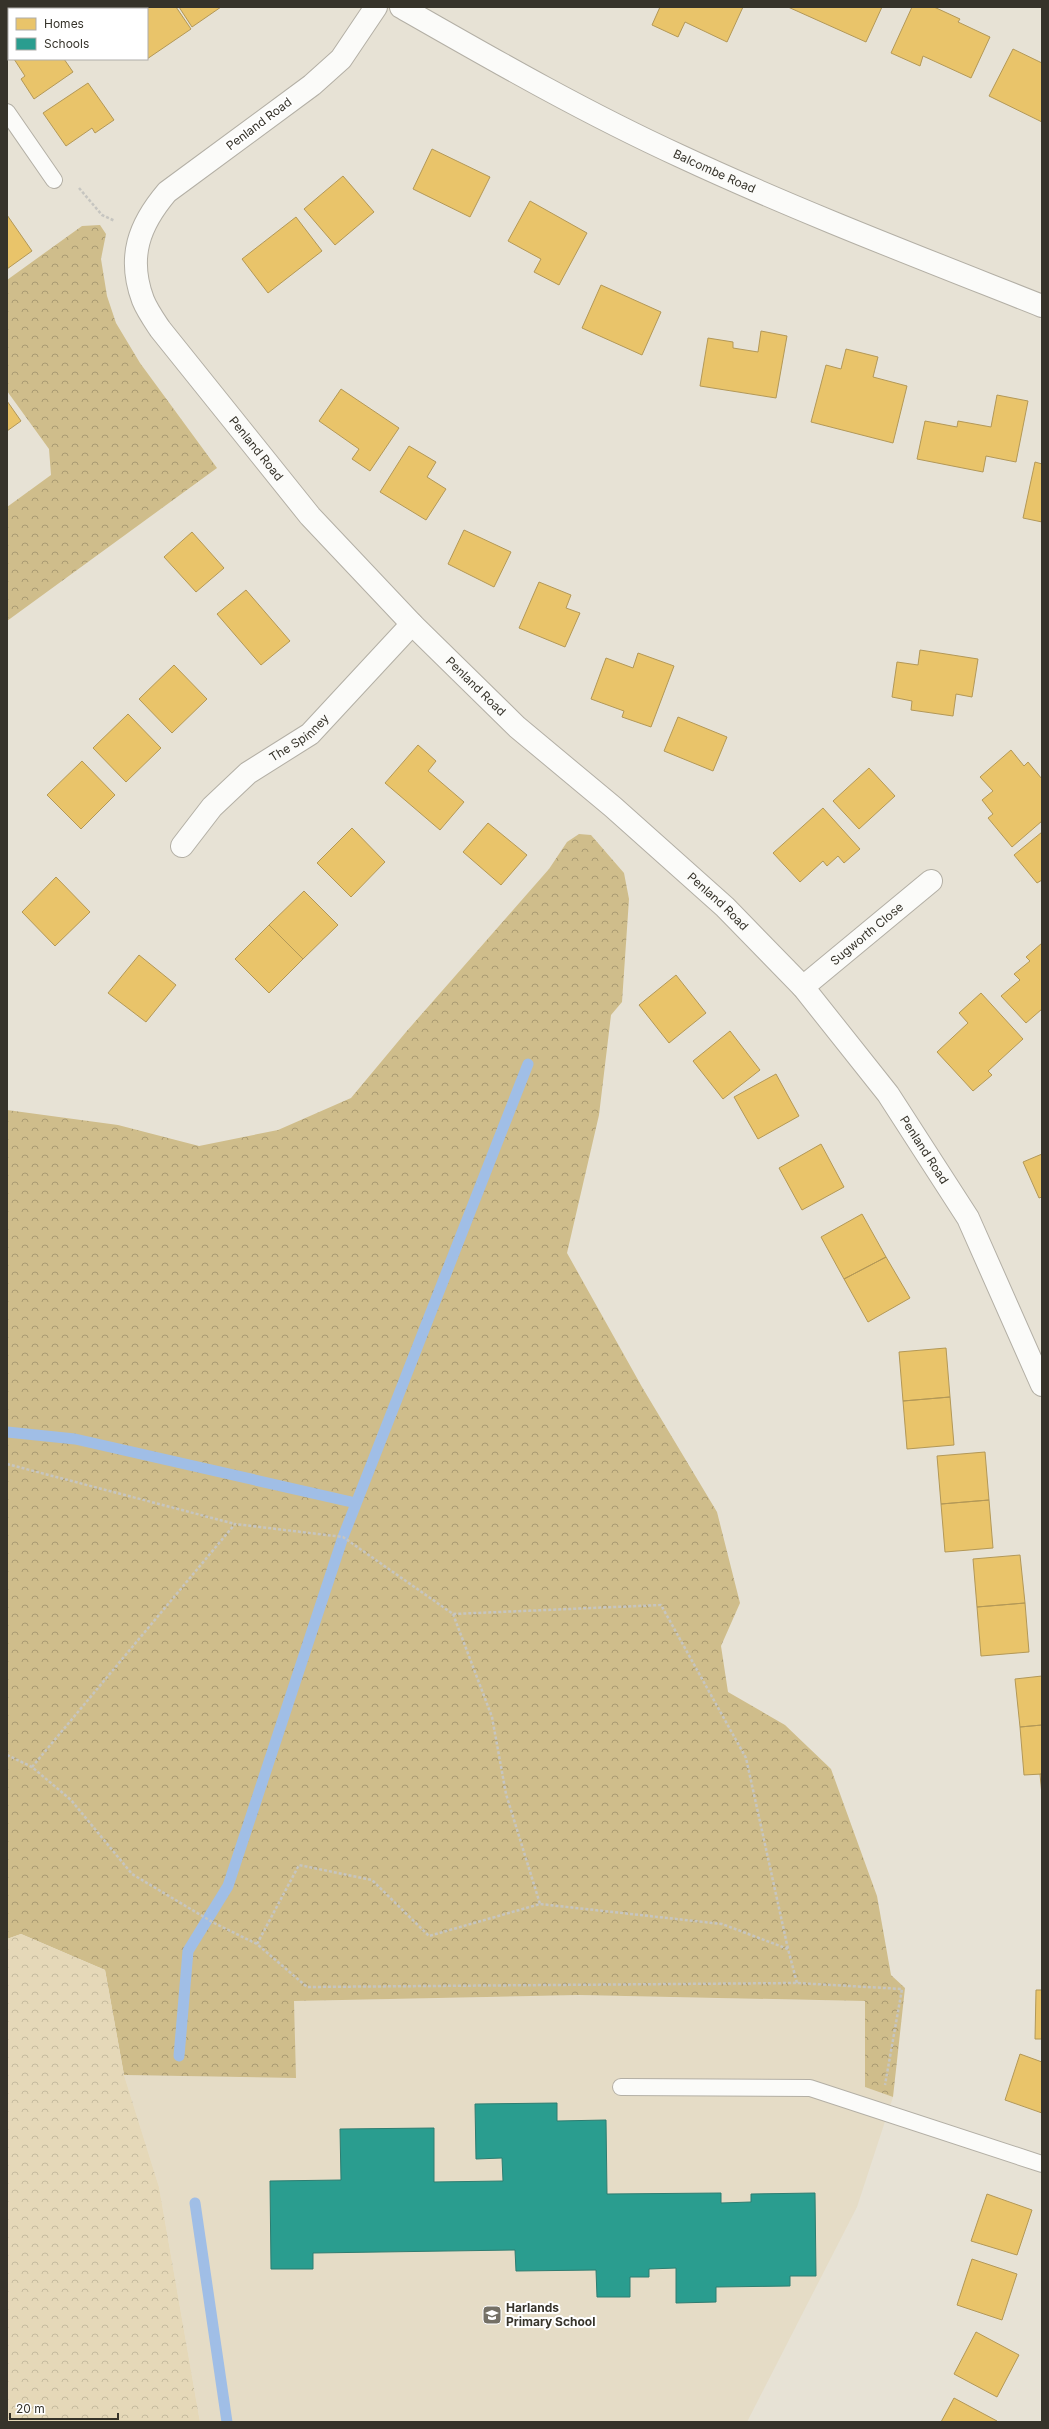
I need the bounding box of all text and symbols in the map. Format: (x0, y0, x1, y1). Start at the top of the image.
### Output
legend (8, 8, 148, 60)
text: Homes (44, 16, 84, 31)
text: Schools (44, 36, 89, 51)
street label: Penland Road (223, 94, 294, 153)
street label: Balcombe Road (671, 146, 758, 196)
street label: Penland Road (226, 413, 287, 484)
street label: Penland Road (443, 653, 509, 719)
street label: The Spinney (266, 710, 332, 765)
street label: Penland Road (684, 869, 752, 933)
street label: Sugworth Close (827, 899, 906, 968)
street label: Penland Road (897, 1113, 952, 1187)
place label: Harlands Primary School (506, 2300, 595, 2329)
school or university icon: Harlands Primary School (481, 2304, 503, 2326)
scale bar (10, 2395, 118, 2421)
text: 20 m (16, 2401, 45, 2416)

